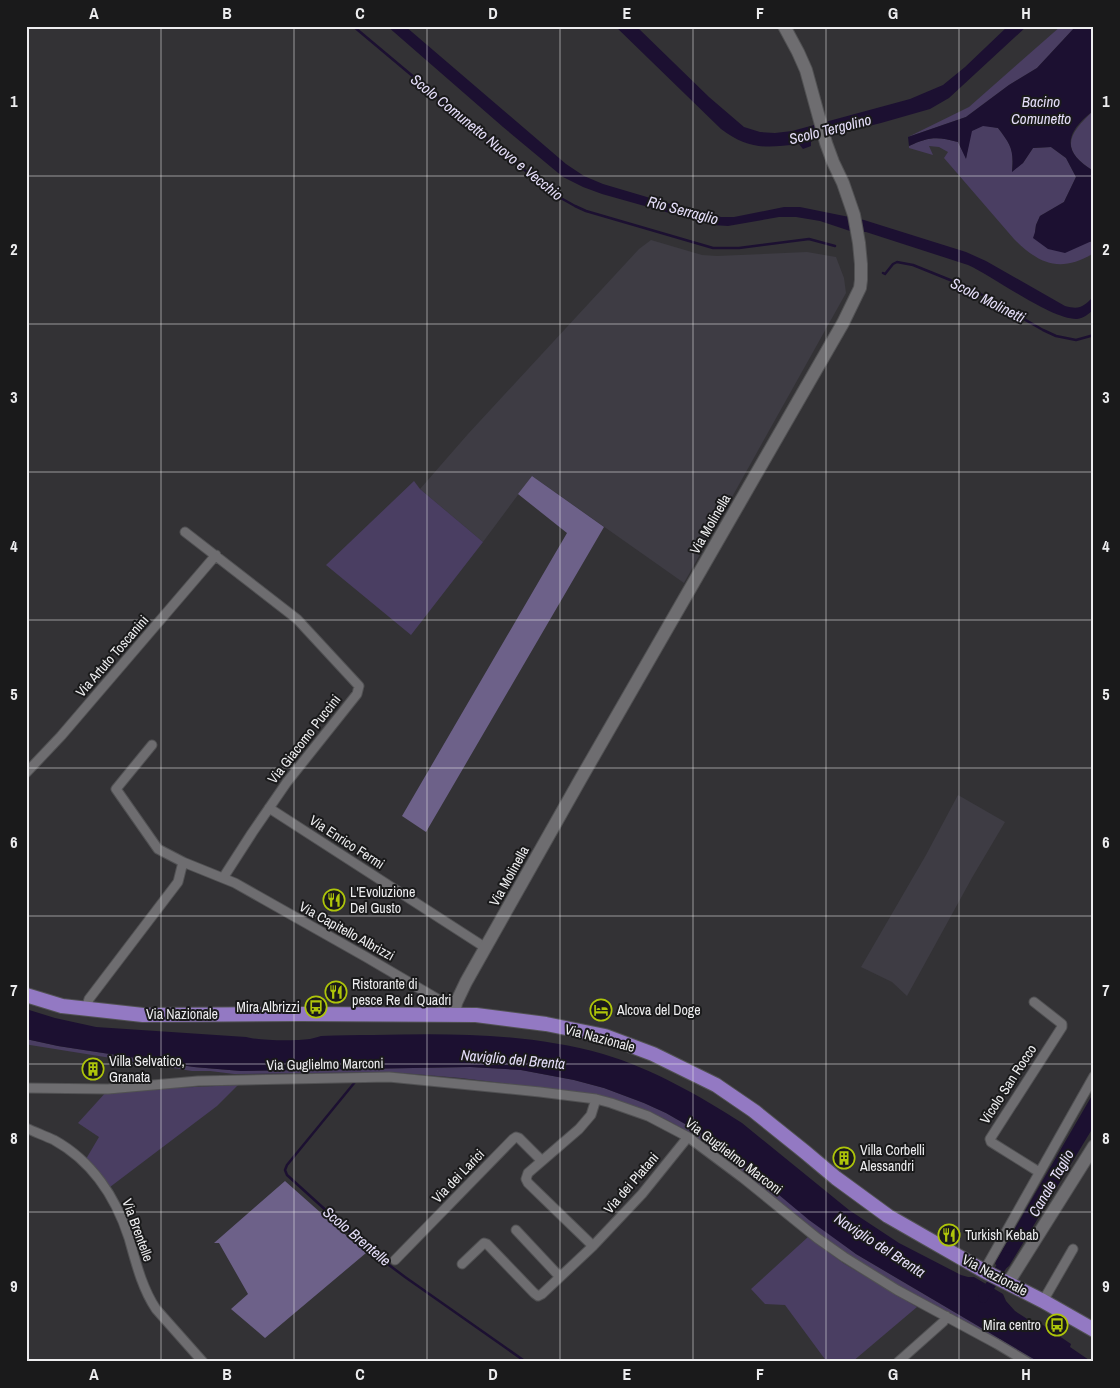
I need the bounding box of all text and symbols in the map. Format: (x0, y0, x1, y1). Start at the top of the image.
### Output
text: A (89, 2, 99, 24)
text: B (222, 2, 232, 24)
text: C (355, 2, 365, 24)
text: D (488, 2, 498, 24)
text: E (623, 2, 632, 24)
text: F (756, 2, 764, 24)
text: G (888, 2, 898, 24)
text: H (1021, 2, 1031, 24)
water label: Scolo Comunetto Nuovo e Vecchio (406, 69, 568, 205)
text: 1 (10, 90, 18, 112)
text: 1 (1102, 90, 1110, 112)
water label: Bacino Comunetto (1011, 91, 1071, 129)
water label: Scolo Tergolino (787, 109, 874, 149)
water label: Rio Serraglio (645, 190, 721, 230)
text: 2 (10, 238, 18, 260)
text: 2 (1102, 238, 1110, 260)
water label: Scolo Molinetti (947, 272, 1030, 328)
text: 3 (10, 386, 18, 408)
text: 3 (1102, 386, 1110, 408)
street label: Via Molinella (686, 490, 735, 557)
text: 4 (10, 535, 18, 557)
text: 4 (1102, 535, 1110, 557)
street label: Via Artuto Toscanini (72, 611, 152, 701)
text: 5 (10, 683, 18, 705)
text: 5 (1102, 683, 1110, 705)
street label: Via Giacomo Puccini (264, 691, 344, 787)
street label: Via Enrico Fermi (306, 811, 388, 873)
text: 6 (10, 831, 18, 853)
text: 6 (1102, 831, 1110, 853)
street label: Via Molinella (485, 842, 533, 909)
place label: L'Evoluzione Del Gusto (350, 883, 415, 917)
restaurant icon: L'Evoluzione Del Gusto (322, 888, 346, 912)
street label: Via Capitello Albrizzi (296, 897, 398, 965)
place label: Ristorante di pesce Re di Quadri (352, 975, 452, 1009)
text: 7 (10, 979, 18, 1001)
text: 7 (1102, 979, 1110, 1001)
restaurant icon: Ristorante di pesce Re di Quadri (324, 980, 348, 1004)
bus stop icon: Mira Albrizzi (304, 995, 328, 1019)
place label: Mira Albrizzi (236, 998, 300, 1016)
hotel icon: Alcova del Doge (589, 998, 613, 1022)
place label: Alcova del Doge (616, 1001, 701, 1019)
street label: Via Nazionale (146, 1005, 218, 1023)
street label: Via Nazionale (563, 1020, 637, 1056)
street label: Vicolo San Rocco (976, 1041, 1040, 1127)
water label: Naviglio del Brenta (460, 1044, 566, 1074)
place label: Villa Selvatico, Granata (109, 1052, 185, 1086)
street label: Via Guglielmo Marconi (266, 1054, 384, 1074)
building icon: Villa Selvatico, Granata (81, 1057, 105, 1081)
street label: Via Guglielmo Marconi (682, 1114, 786, 1198)
text: 8 (10, 1127, 18, 1149)
text: 8 (1102, 1127, 1110, 1149)
place label: Villa Corbelli Alessandri (859, 1141, 925, 1175)
street label: Via dei Larici (428, 1145, 488, 1207)
water label: Canale Taglio (1023, 1145, 1079, 1221)
building icon: Villa Corbelli Alessandri (832, 1146, 856, 1170)
street label: Via dei Platani (600, 1149, 662, 1217)
street label: Via Brentelle (118, 1196, 158, 1264)
water label: Scolo Brentelle (319, 1201, 396, 1271)
water label: Naviglio del Brenta (830, 1208, 930, 1282)
restaurant icon: Turkish Kebab (937, 1223, 961, 1247)
place label: Turkish Kebab (965, 1226, 1039, 1244)
street label: Via Nazionale (959, 1250, 1031, 1300)
text: 9 (10, 1275, 18, 1297)
text: 9 (1102, 1275, 1110, 1297)
bus stop icon: Mira centro (1045, 1313, 1069, 1337)
place label: Mira centro (983, 1316, 1041, 1334)
text: A (89, 1363, 99, 1385)
text: B (222, 1363, 232, 1385)
text: C (355, 1363, 365, 1385)
text: D (488, 1363, 498, 1385)
text: E (623, 1363, 632, 1385)
text: F (756, 1363, 764, 1385)
text: G (888, 1363, 898, 1385)
text: H (1021, 1363, 1031, 1385)

